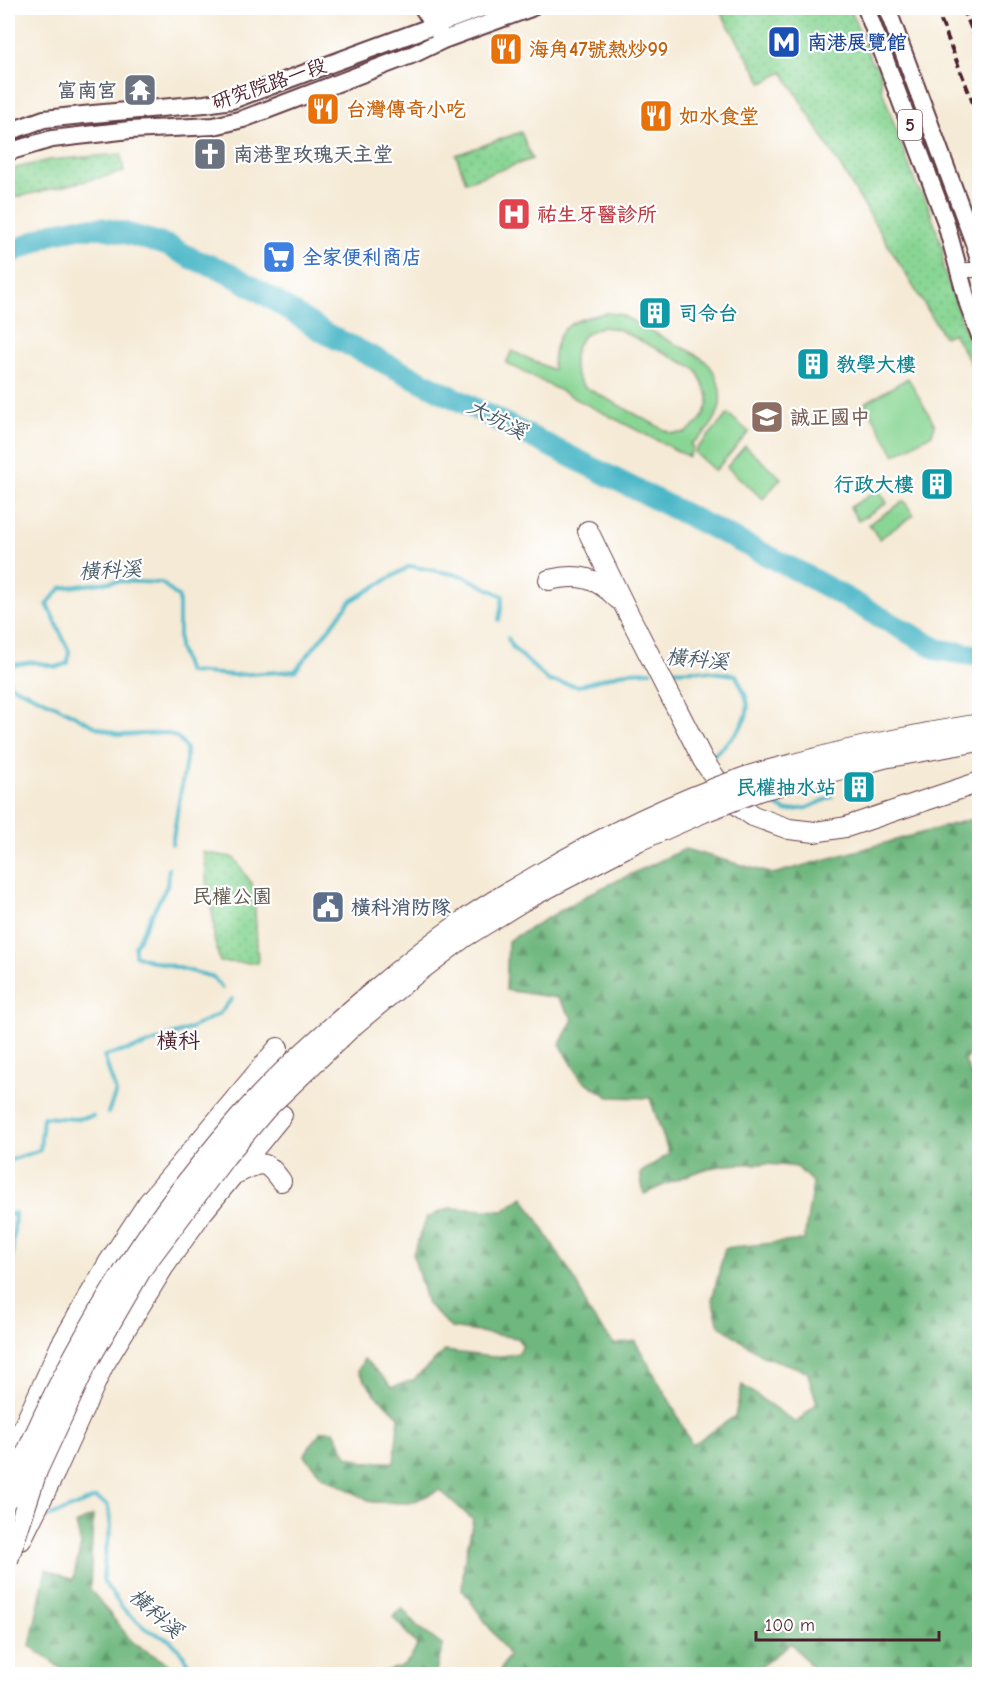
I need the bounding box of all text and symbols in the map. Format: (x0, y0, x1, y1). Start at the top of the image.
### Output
metro station icon: 南港展覽館 (766, 24, 802, 60)
restaurant icon: 海角47號熱炒99 (488, 31, 524, 67)
place label: 南港展覽館 (807, 31, 907, 54)
place label: 海角47號熱炒99 (529, 38, 668, 61)
street label: 研究院路一段 (209, 54, 329, 114)
temple icon: 富南宮 (122, 72, 158, 108)
place label: 富南宮 (57, 79, 117, 102)
restaurant icon: 台灣傳奇小吃 (305, 91, 341, 127)
place label: 台灣傳奇小吃 (346, 98, 466, 121)
restaurant icon: 如水食堂 (638, 98, 674, 134)
place label: 如水食堂 (679, 105, 759, 128)
road number: 5 (898, 110, 922, 140)
church icon: 南港聖玫瑰天主堂 (192, 136, 228, 172)
place label: 南港聖玫瑰天主堂 (233, 143, 393, 166)
hospital icon: 祐生牙醫診所 (496, 196, 532, 232)
place label: 祐生牙醫診所 (537, 203, 657, 226)
supermarket icon: 全家便利商店 (261, 239, 297, 275)
place label: 全家便利商店 (302, 246, 422, 269)
building icon: 司令台 (637, 295, 673, 331)
place label: 司令台 (678, 302, 738, 325)
building icon: 教學大樓 (795, 346, 831, 382)
place label: 教學大樓 (836, 353, 916, 376)
water label: 大坑溪 (463, 394, 531, 444)
school or university icon: 誠正國中 (749, 399, 785, 435)
place label: 誠正國中 (790, 406, 870, 429)
building icon: 行政大樓 (919, 466, 955, 502)
place label: 行政大樓 (834, 473, 914, 496)
water label: 橫科溪 (78, 556, 143, 584)
water label: 橫科溪 (665, 644, 730, 674)
building icon: 民權抽水站 (841, 769, 877, 805)
place label: 民權抽水站 (736, 776, 836, 799)
park label: 民權公園 (192, 885, 272, 908)
public building icon: 橫科消防隊 (310, 889, 346, 925)
place label: 橫科消防隊 (351, 896, 451, 919)
district label: 橫科 (156, 1028, 200, 1054)
water label: 橫科溪 (124, 1583, 188, 1643)
scale bar (756, 1604, 939, 1642)
text: 100 m (765, 1615, 815, 1636)

